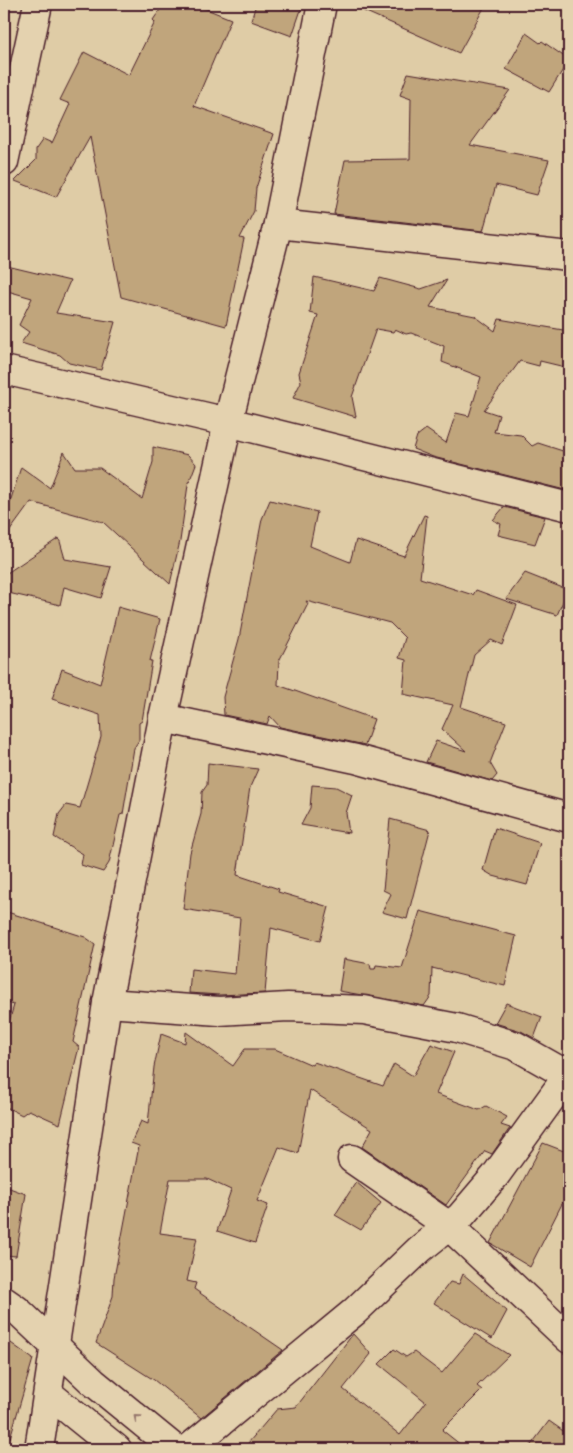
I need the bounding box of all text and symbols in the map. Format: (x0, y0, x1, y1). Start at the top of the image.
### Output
one-way arrow (134, 1416, 143, 1424)

